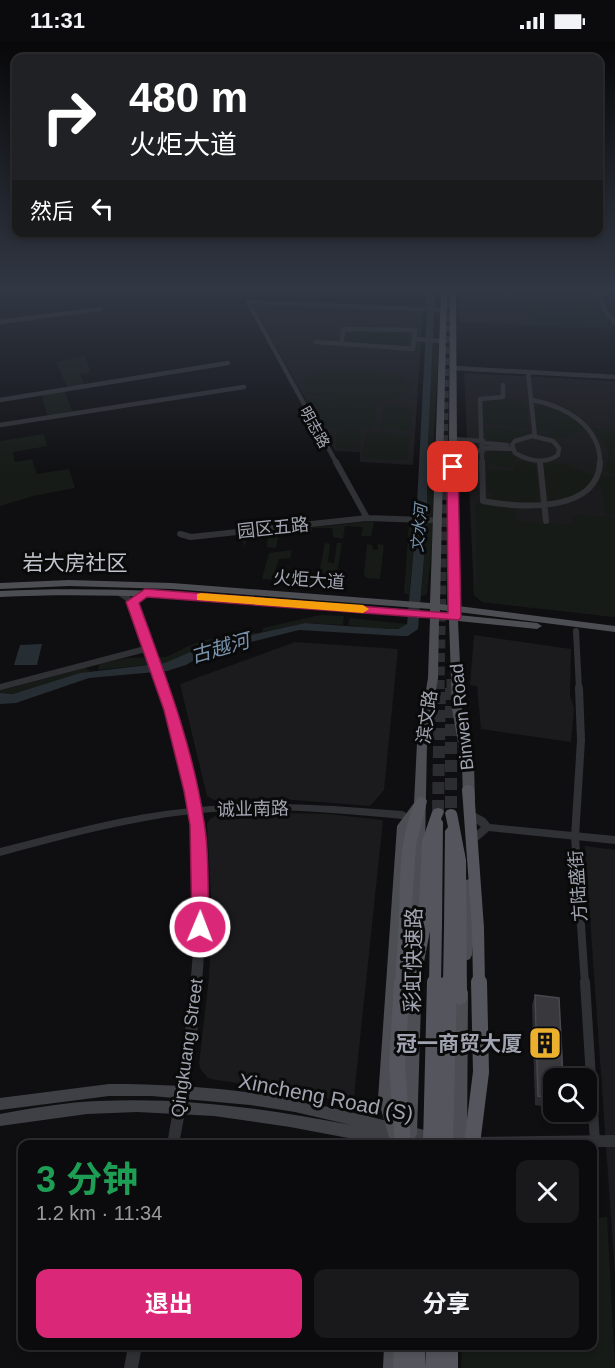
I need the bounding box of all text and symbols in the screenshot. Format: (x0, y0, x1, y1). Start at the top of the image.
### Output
text: 11:31 (30, 8, 85, 33)
text: 480 m (129, 74, 248, 121)
icon: right (30, 78, 108, 156)
text: 火炬大道 (129, 130, 237, 160)
icon: left (86, 192, 119, 225)
text: 然后 (30, 199, 74, 224)
street label: 明志路 (297, 403, 333, 451)
pin (427, 441, 478, 492)
icon: arrive (436, 450, 469, 483)
water label: 文水河 (408, 500, 430, 553)
street label: 园区五路 (236, 514, 310, 542)
district label: 岩大房社区 (23, 551, 128, 574)
street label: 火炬大道 (272, 568, 346, 592)
water label: 古越河 (188, 628, 256, 667)
street label: Binwen Road (446, 663, 478, 771)
street label: 滨文路 (413, 689, 441, 745)
street label: 诚业南路 (217, 798, 289, 820)
street label: 方陆盛街 (566, 849, 590, 923)
position arrow (168, 895, 232, 959)
street label: 彩虹快速路 (401, 907, 425, 1013)
street label: Qingkuang Street (167, 977, 207, 1119)
building icon: 冠一商贸大厦 (527, 1025, 563, 1061)
place label: 冠一商贸大厦 (396, 1032, 522, 1055)
map controls (543, 1068, 597, 1122)
button: search (543, 1068, 597, 1122)
street label: Xincheng Road (S) (237, 1069, 415, 1125)
text: 3 分钟 (36, 1159, 138, 1200)
button: close (516, 1160, 579, 1223)
text: 1.2 km · 11:34 (36, 1202, 162, 1224)
button: 退出 (36, 1269, 302, 1338)
button: 分享 (314, 1269, 579, 1338)

